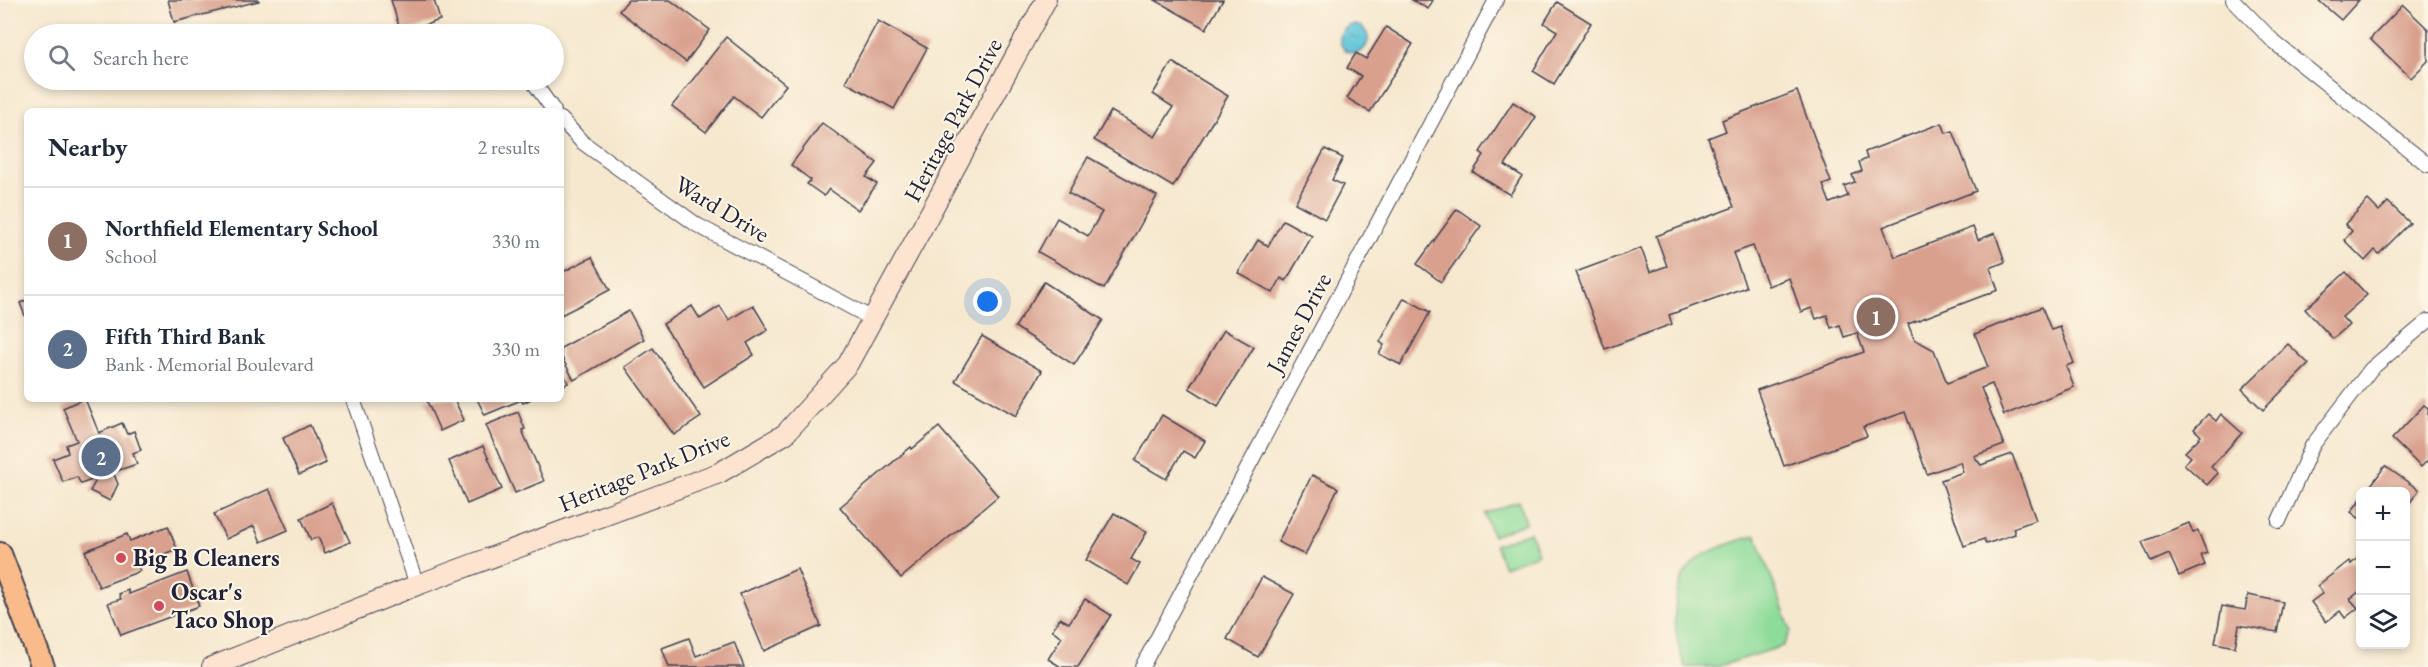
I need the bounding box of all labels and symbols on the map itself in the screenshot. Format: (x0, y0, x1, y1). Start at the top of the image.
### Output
street label: Heritage Park Drive (896, 32, 1009, 207)
street label: Ward Drive (669, 168, 775, 249)
street label: James Drive (1258, 267, 1338, 380)
your location (973, 287, 1002, 316)
pin: 1 (1856, 294, 1896, 340)
street label: Heritage Park Drive (554, 422, 734, 519)
pin: 2 (82, 434, 120, 480)
place label: Big B Cleaners (133, 542, 280, 574)
marker: Big B Cleaners (114, 551, 128, 565)
place label: Oscar's Taco Shop (171, 576, 274, 635)
marker: Oscar's Taco Shop (152, 599, 166, 613)

